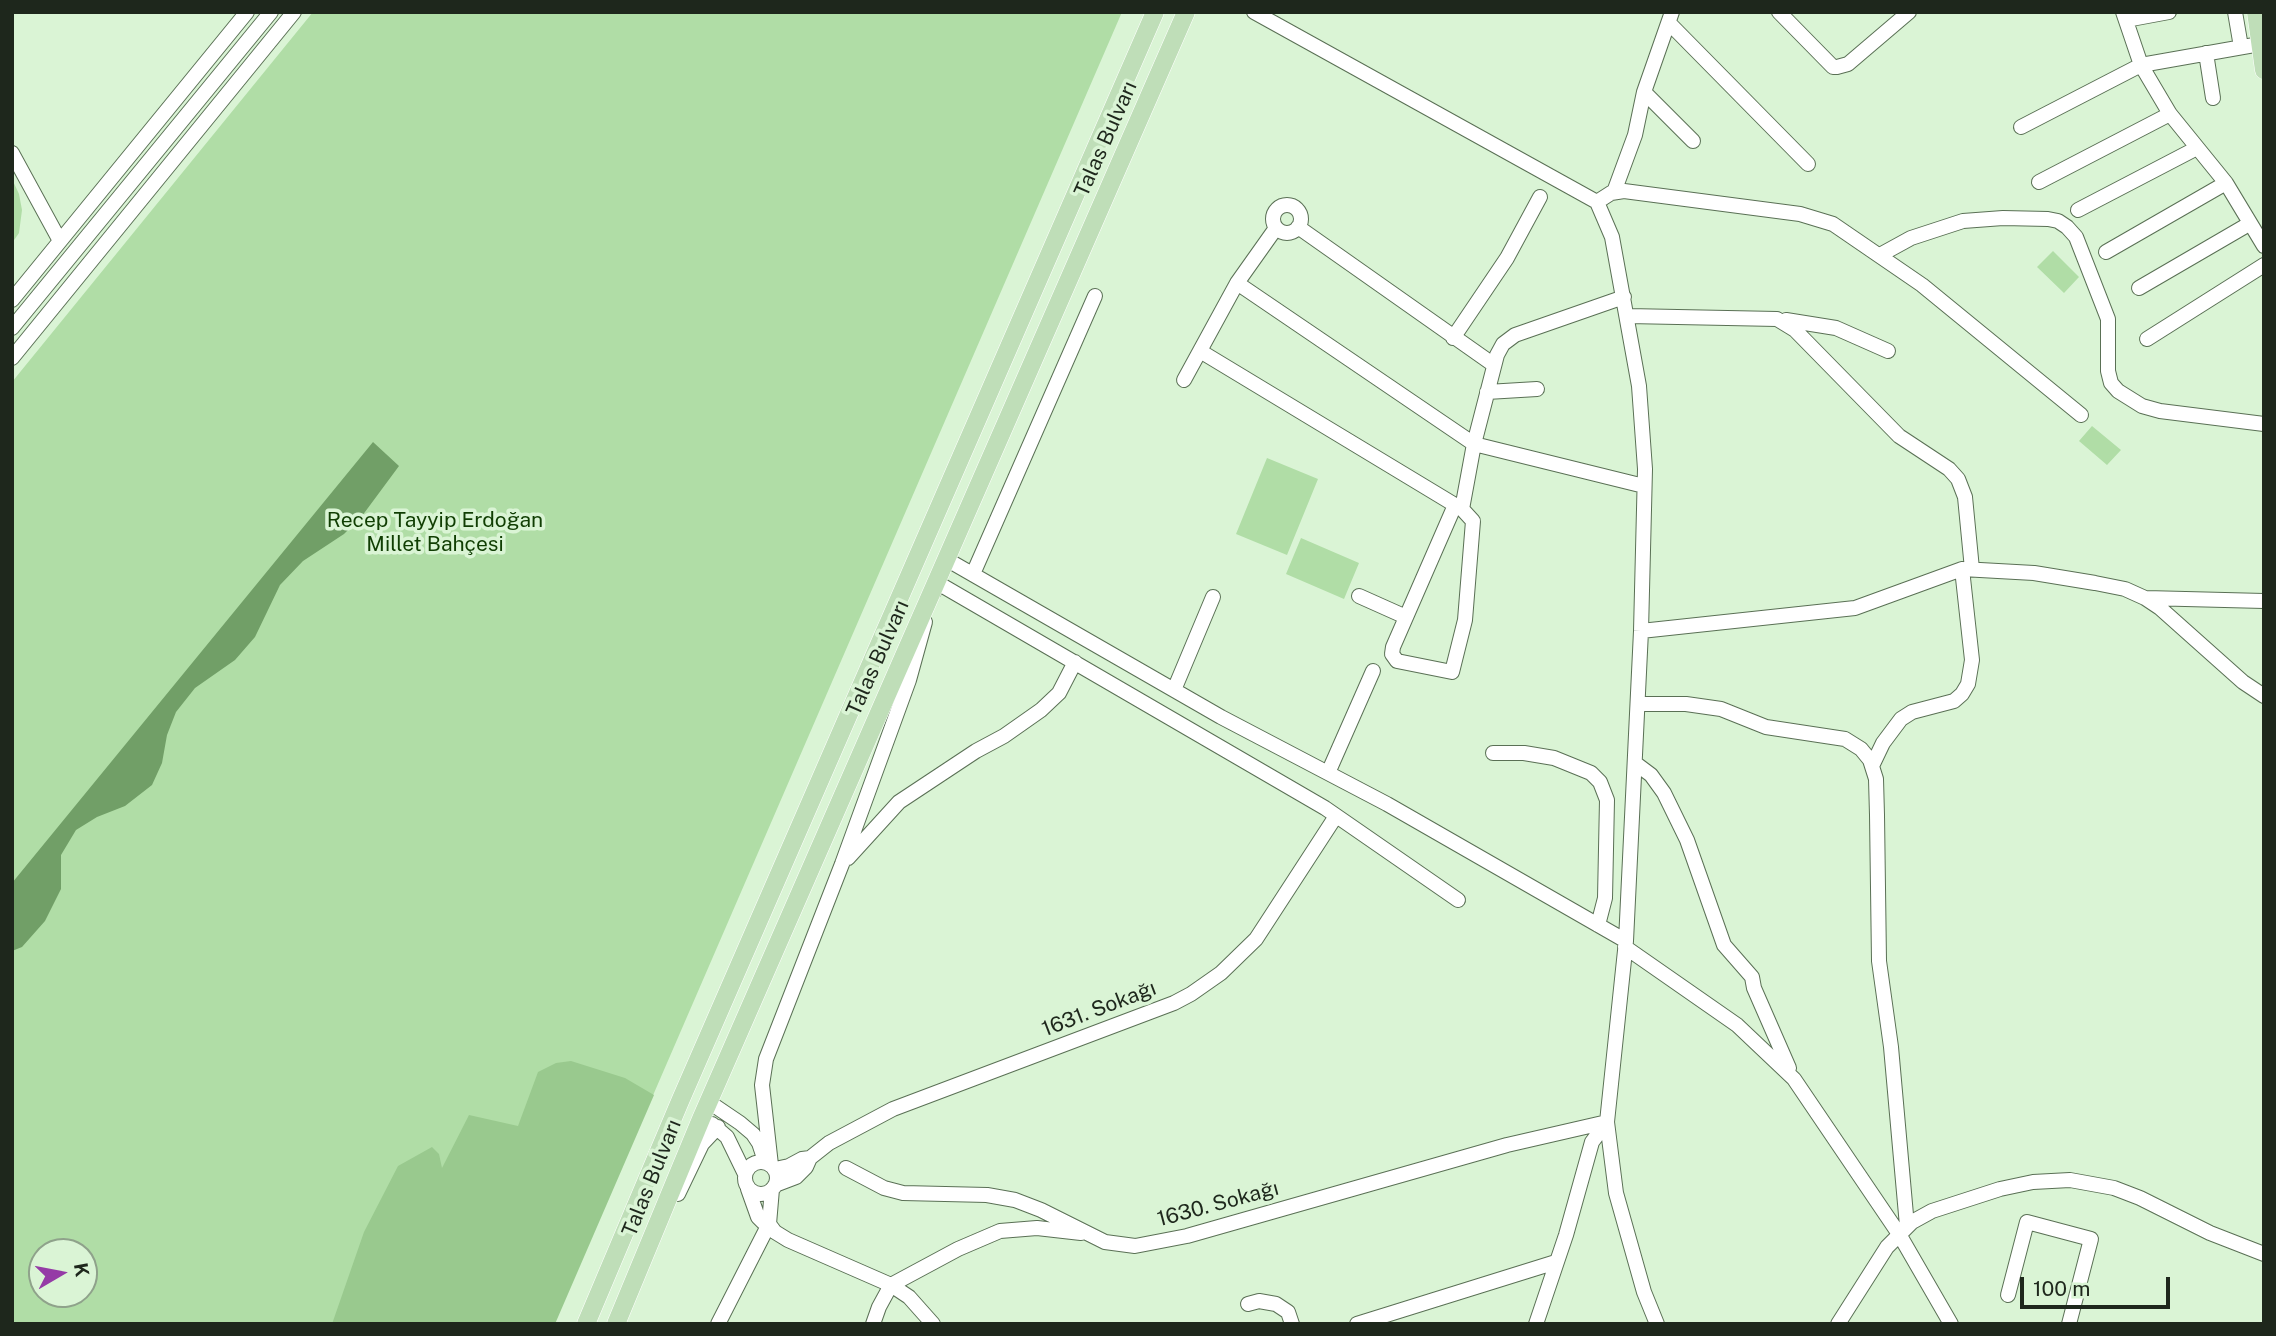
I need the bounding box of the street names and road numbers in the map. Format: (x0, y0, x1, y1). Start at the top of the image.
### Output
street label: Talas Bulvarı (1069, 77, 1143, 201)
street label: Talas Bulvarı (841, 596, 915, 720)
street label: 1631. Sokağı (1038, 976, 1160, 1042)
street label: Talas Bulvarı (617, 1116, 687, 1240)
street label: 1630. Sokağı (1155, 1176, 1281, 1232)

